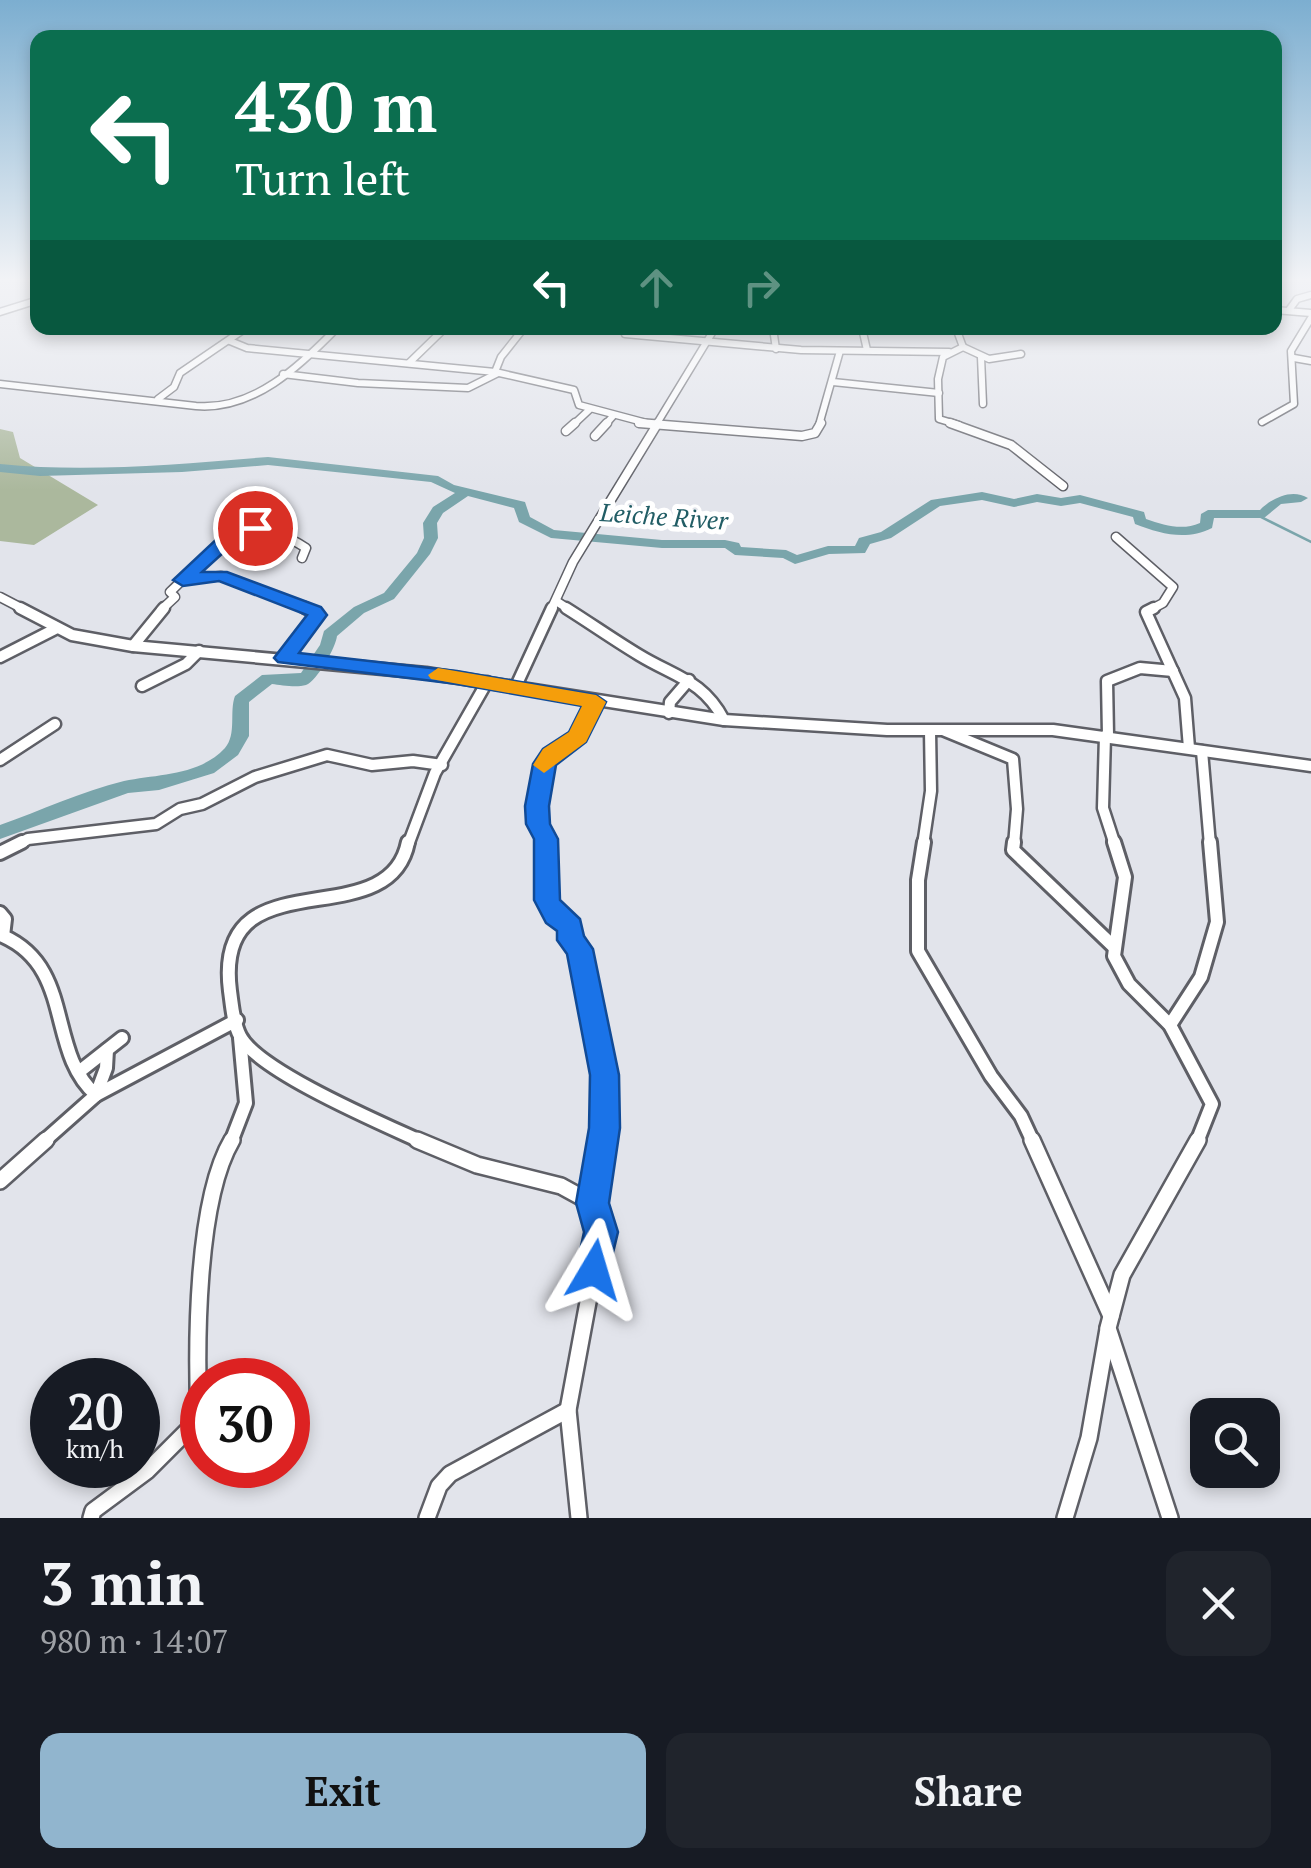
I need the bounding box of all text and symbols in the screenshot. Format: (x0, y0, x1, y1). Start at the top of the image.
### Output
text: 430 m (235, 59, 437, 152)
icon: left (70, 70, 200, 200)
text: Turn left (235, 148, 410, 208)
icon: left (524, 260, 579, 315)
icon: ahead (629, 260, 684, 315)
icon: right (734, 260, 789, 315)
pin (213, 486, 298, 571)
water label: Leiche River (598, 495, 730, 537)
icon: arrive (228, 501, 283, 556)
position arrow (542, 1218, 646, 1322)
speed limit sign: 30 (180, 1358, 310, 1488)
text: 20 (67, 1378, 123, 1444)
map controls (1190, 1398, 1280, 1488)
button: search (1190, 1398, 1280, 1488)
text: km/h (66, 1432, 124, 1465)
text: 3 min (40, 1543, 204, 1622)
button: close (1166, 1551, 1271, 1656)
text: 980 m · 14:07 (40, 1620, 228, 1662)
button: Exit (40, 1733, 646, 1848)
button: Share (666, 1733, 1271, 1848)

